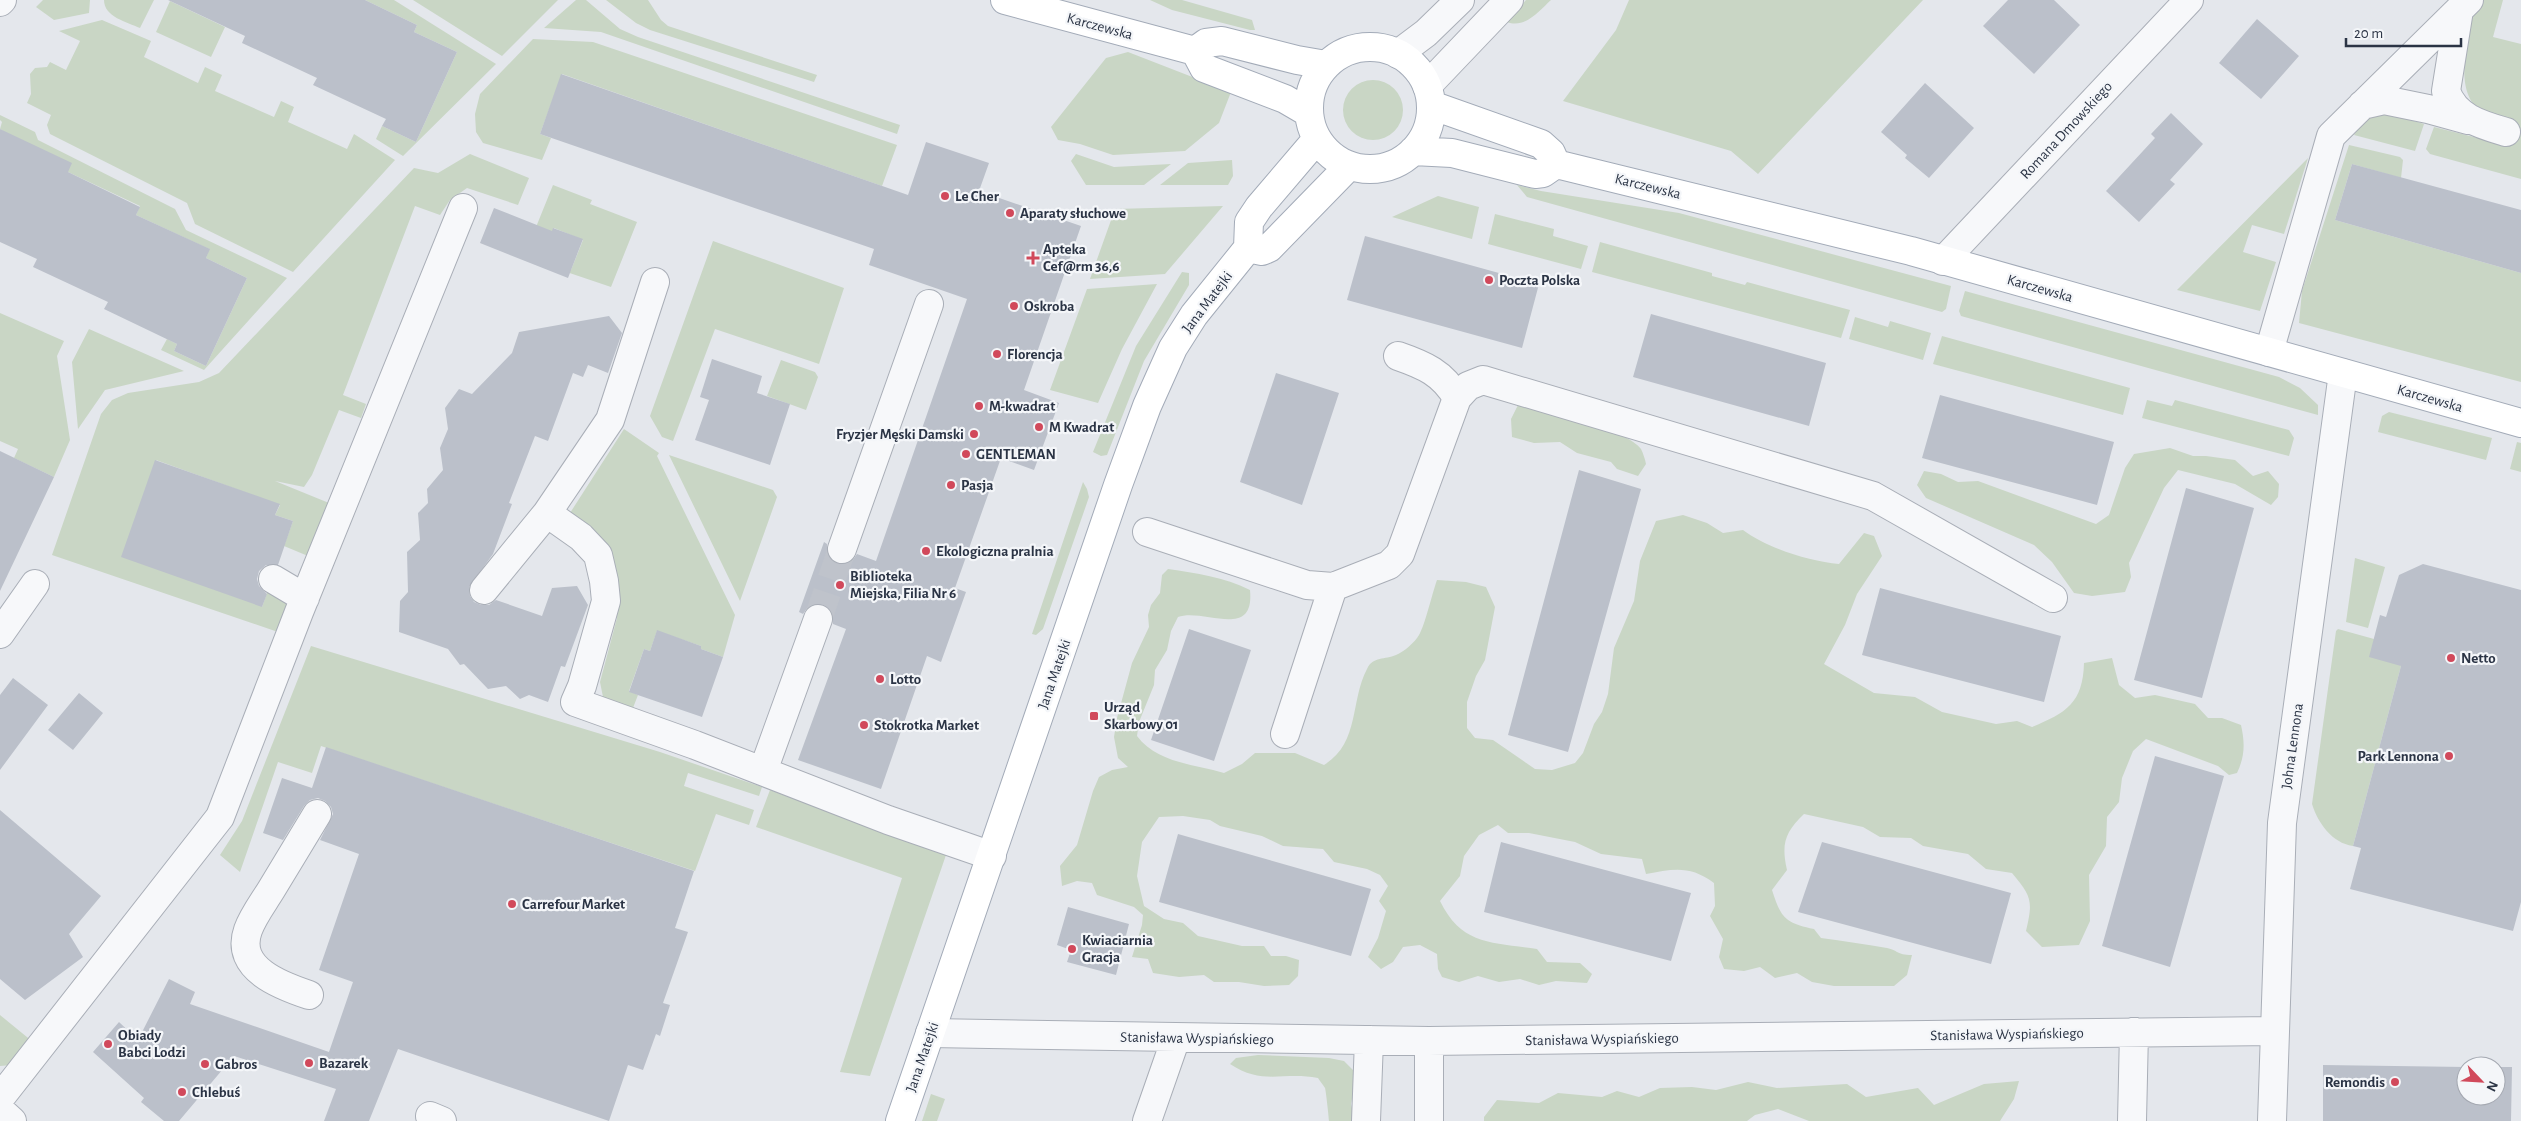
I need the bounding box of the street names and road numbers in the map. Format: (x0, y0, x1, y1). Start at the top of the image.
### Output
street label: Karczewska (1065, 11, 1134, 42)
street label: Romana Dmowskiego (2017, 79, 2115, 182)
street label: Karczewska (1613, 171, 1682, 202)
street label: Jana Matejki (1179, 269, 1235, 336)
street label: Karczewska (2005, 272, 2074, 305)
street label: Karczewska (2395, 382, 2464, 415)
street label: Jana Matejki (1036, 637, 1073, 711)
street label: Johna Lennona (2279, 702, 2306, 790)
street label: Jana Matejki (904, 1020, 941, 1094)
street label: Stanisława Wyspiańskiego (1930, 1026, 2084, 1043)
street label: Stanisława Wyspiańskiego (1120, 1030, 1274, 1047)
street label: Stanisława Wyspiańskiego (1525, 1031, 1679, 1048)

